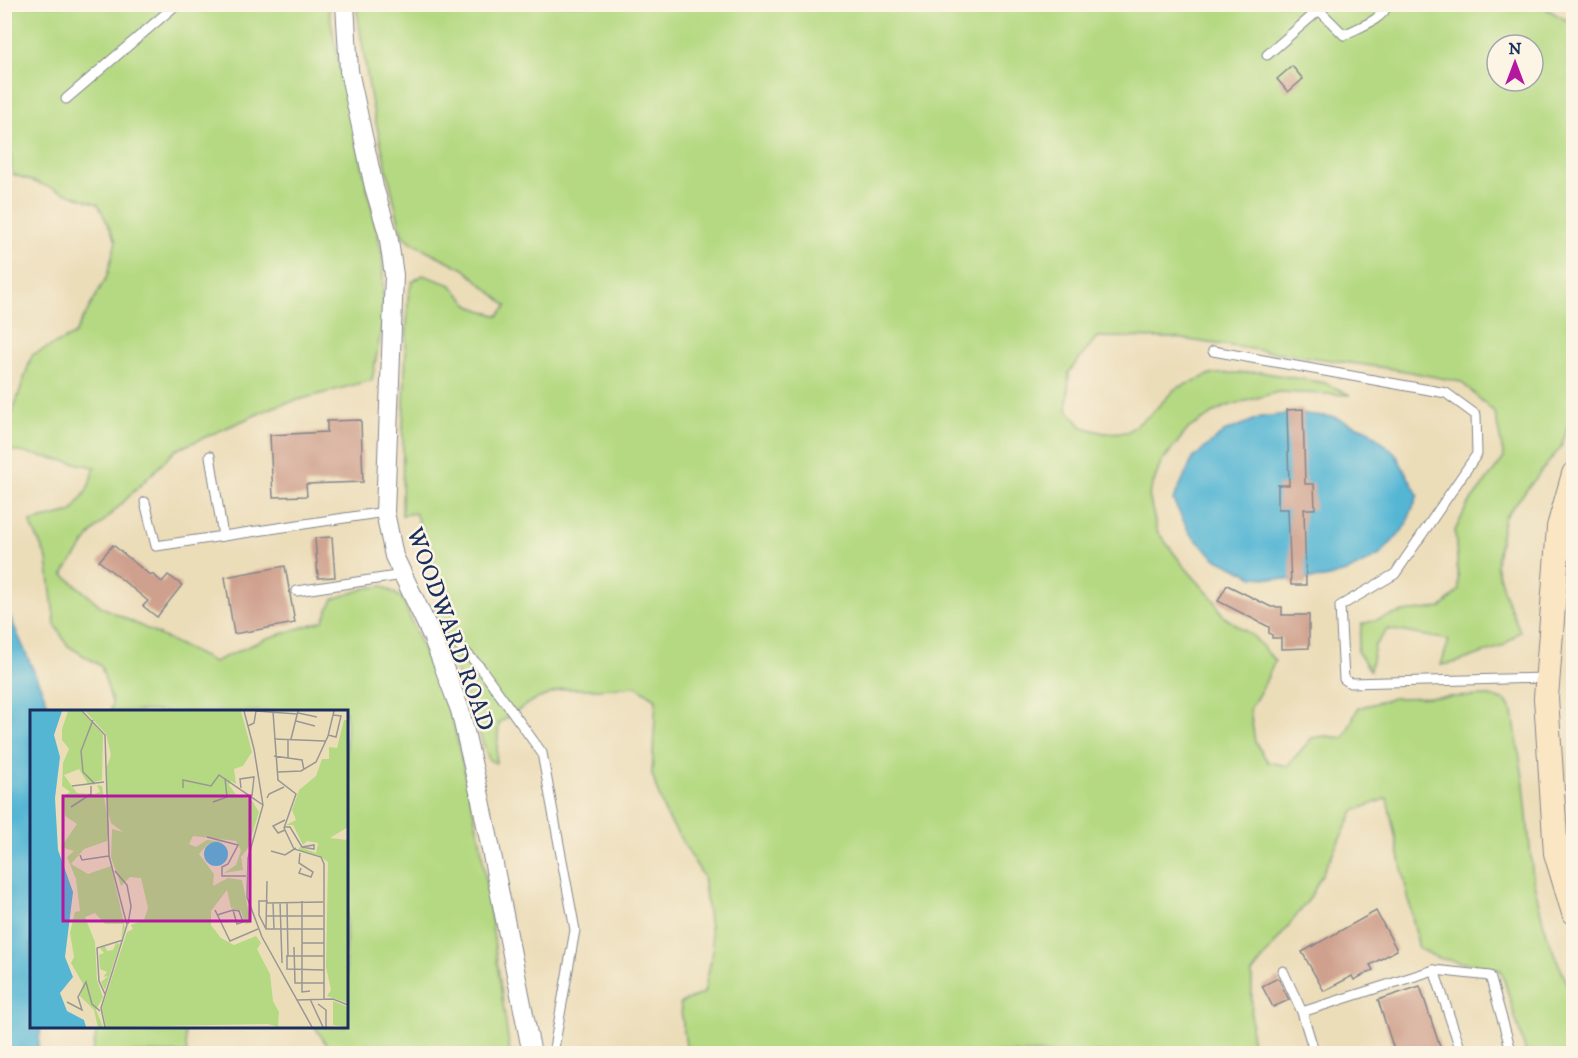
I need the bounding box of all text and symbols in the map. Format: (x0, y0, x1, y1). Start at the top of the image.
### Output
north arrow (1485, 33, 1545, 93)
text: N (1508, 39, 1522, 59)
street label: WOODWARD ROAD (399, 523, 501, 735)
inset map (30, 710, 348, 1028)

